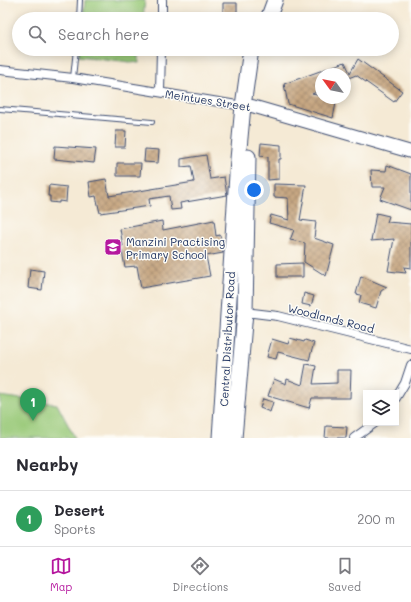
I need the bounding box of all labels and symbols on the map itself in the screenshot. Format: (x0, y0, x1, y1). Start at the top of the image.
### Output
north arrow (315, 68, 351, 104)
street label: Meintues Street (164, 86, 252, 114)
your location (244, 180, 264, 200)
place label: Manzini Practising Primary School (126, 234, 225, 262)
school or university icon: Manzini Practising Primary School (103, 237, 123, 257)
street label: Central Distributor Road (216, 271, 238, 407)
street label: Woodlands Road (286, 300, 376, 336)
pin: 1 (20, 388, 46, 421)

